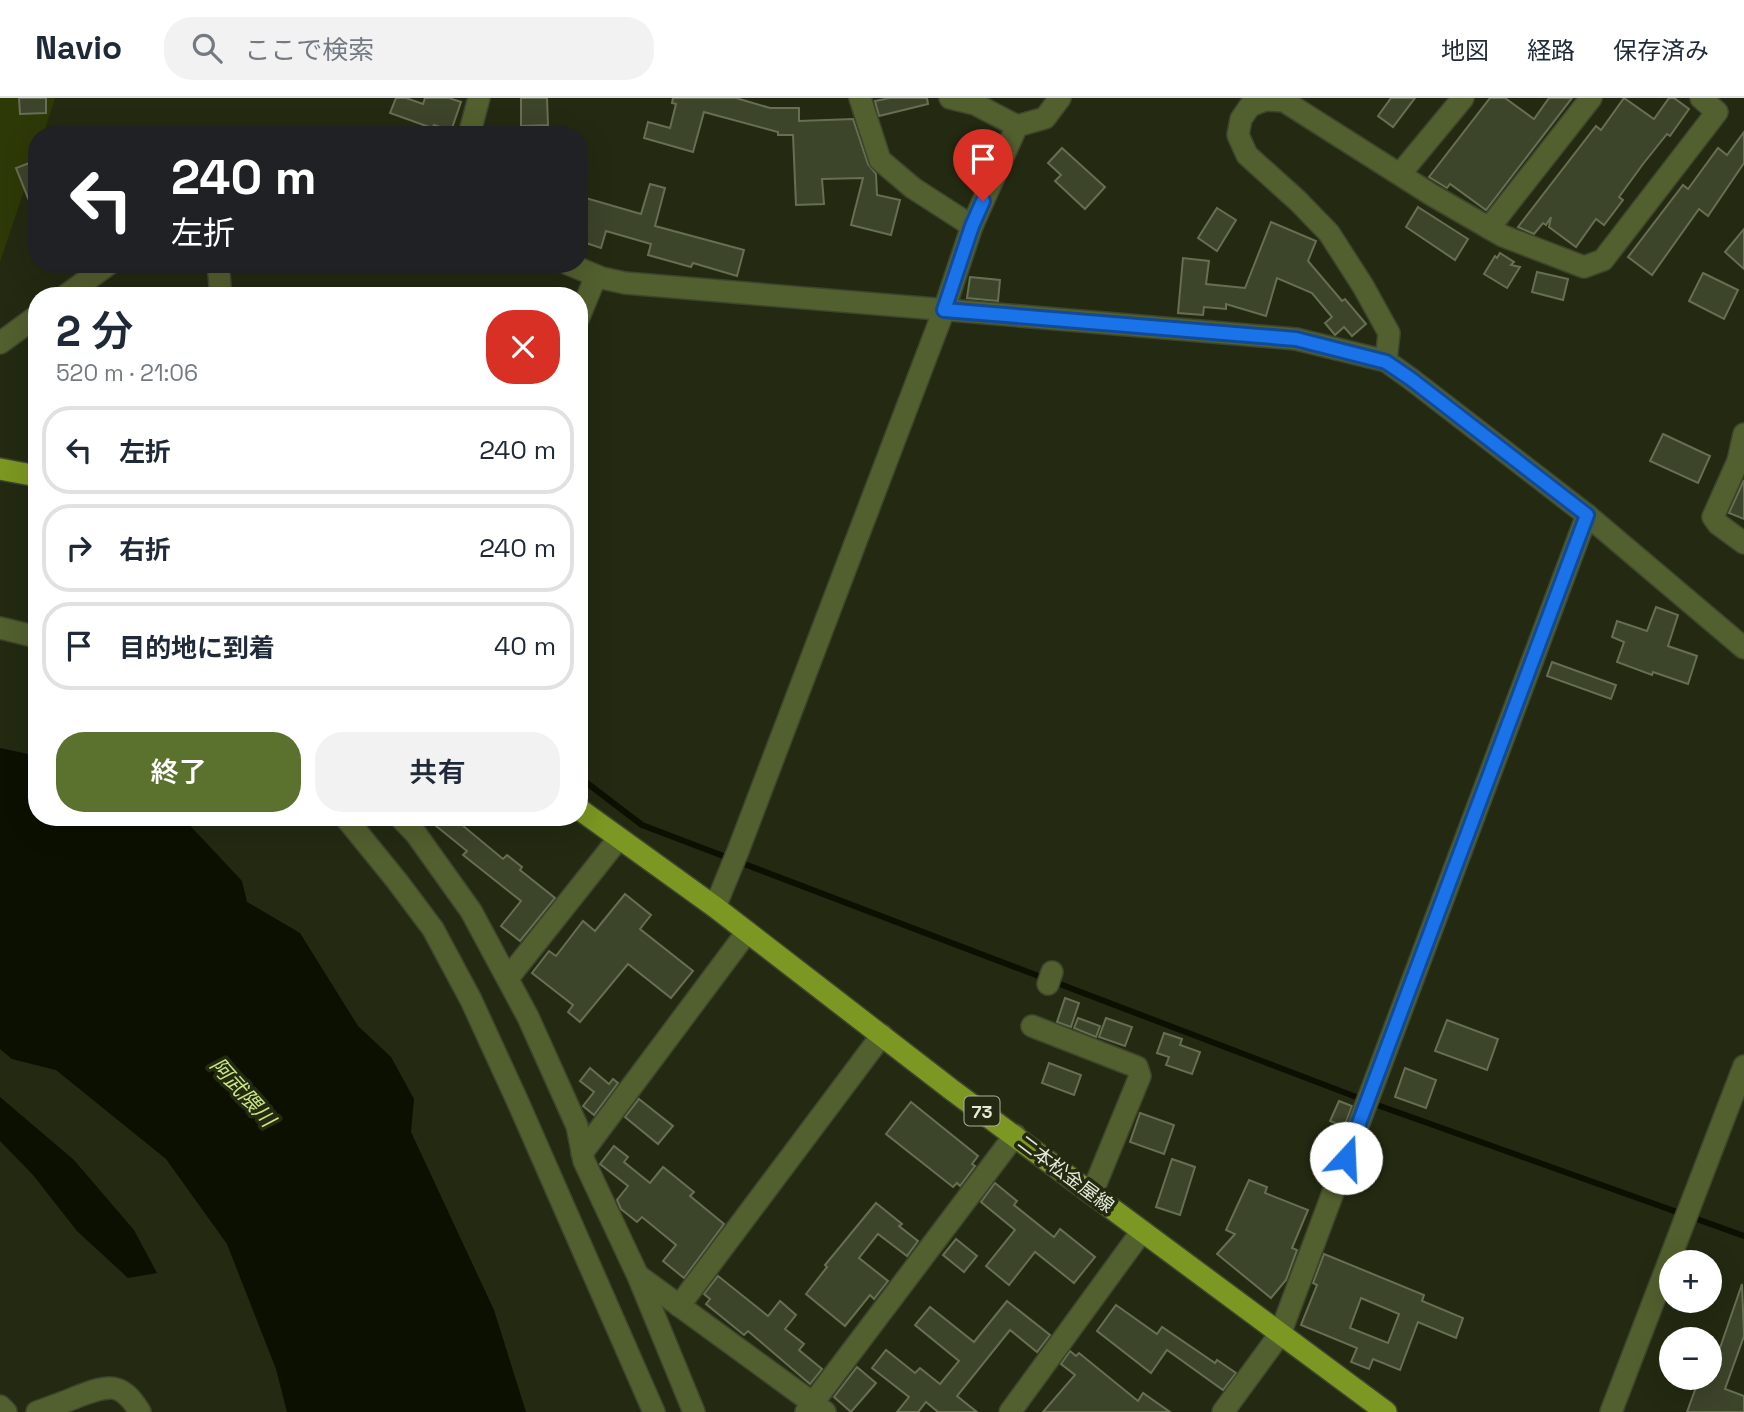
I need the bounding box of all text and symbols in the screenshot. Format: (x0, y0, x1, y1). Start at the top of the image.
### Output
search box (164, 17, 654, 80)
text: Navio (35, 27, 122, 69)
icon: search (188, 29, 226, 67)
text: ここで検索 (244, 33, 374, 67)
text: 地図 (1441, 35, 1489, 66)
text: 経路 (1527, 35, 1575, 66)
text: 保存済み (1613, 35, 1709, 66)
pin (953, 129, 1013, 201)
icon: arrive (964, 140, 1002, 178)
text: 240 m (171, 146, 317, 208)
icon: left (56, 154, 147, 245)
text: 左折 (171, 213, 235, 253)
text: 2 分 (56, 305, 134, 358)
button: close (486, 310, 560, 384)
text: 520 m · 21:06 (56, 358, 198, 388)
icon: left (60, 431, 98, 469)
text: 240 m (479, 433, 556, 467)
text: 左折 (119, 435, 171, 469)
icon: right (60, 529, 98, 567)
text: 240 m (479, 531, 556, 565)
text: 右折 (119, 533, 171, 567)
icon: arrive (60, 627, 98, 665)
text: 40 m (494, 629, 556, 663)
text: 目的地に到着 (119, 631, 275, 665)
button: 終了 (56, 732, 301, 812)
button: 共有 (315, 732, 560, 812)
water label: 阿武隈川 (205, 1052, 282, 1134)
road number: 73 (964, 1096, 1000, 1126)
position arrow (1309, 1121, 1383, 1195)
street label: 二本松金屋線 (1013, 1130, 1119, 1218)
map controls (1659, 1250, 1722, 1390)
button: + (1659, 1250, 1722, 1313)
button: − (1659, 1327, 1722, 1390)

